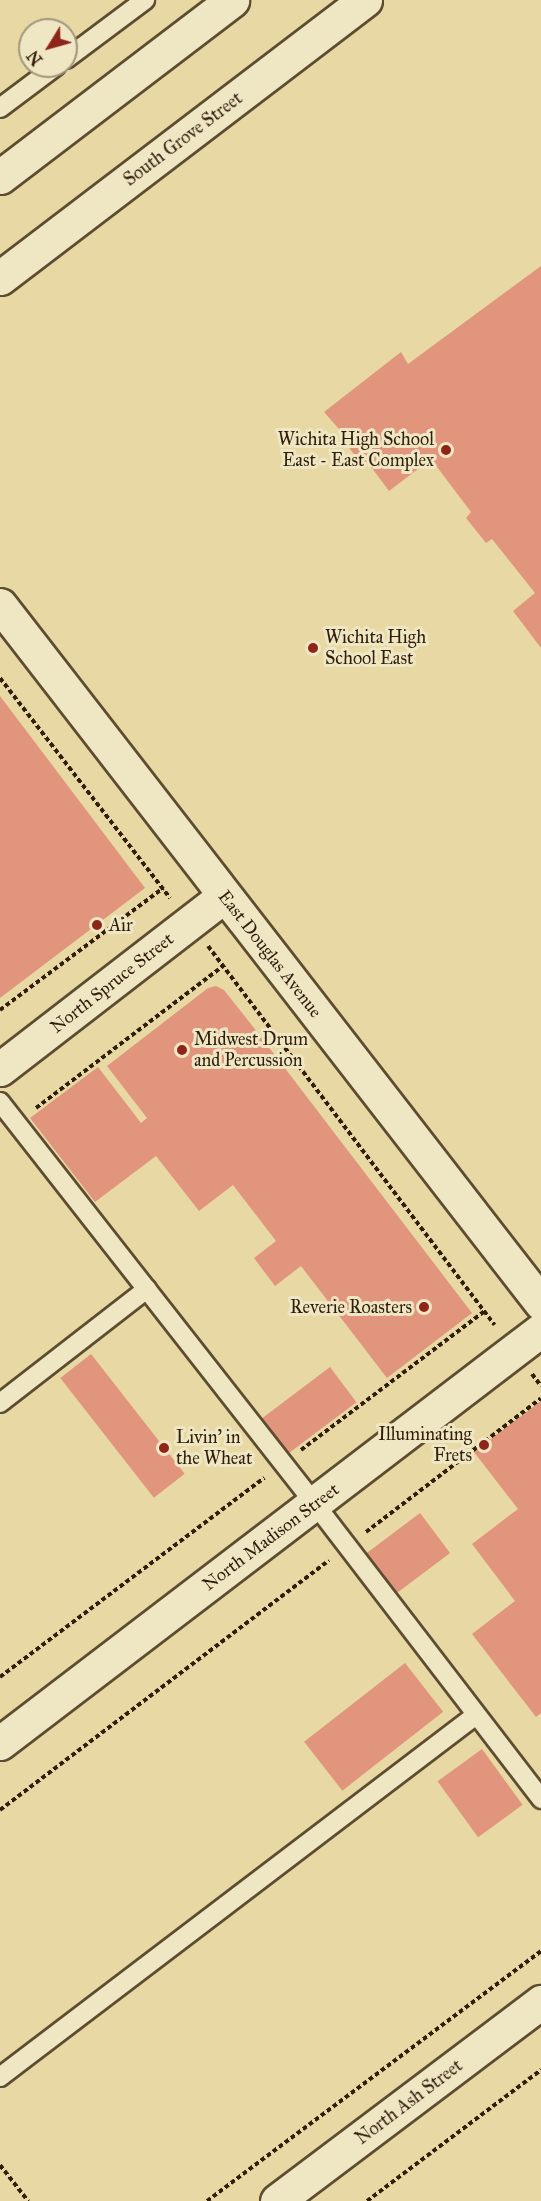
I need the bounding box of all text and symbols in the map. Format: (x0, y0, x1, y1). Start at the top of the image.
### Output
north arrow (18, 18, 78, 78)
text: N (23, 47, 47, 69)
street label: South Grove Street (119, 87, 247, 191)
place label: Wichita High School East - East Complex (278, 429, 434, 472)
marker: Wichita High School East - East Complex (439, 443, 453, 457)
place label: Wichita High School East (325, 627, 426, 670)
marker: Wichita High School East (306, 641, 320, 655)
street label: East Douglas Avenue (214, 886, 326, 1022)
place label: Air (109, 914, 133, 936)
marker: Air (90, 918, 104, 932)
street label: North Spruce Street (46, 928, 178, 1038)
place label: Midwest Drum and Percussion (194, 1029, 308, 1072)
marker: Midwest Drum and Percussion (175, 1043, 189, 1057)
place label: Reverie Roasters (290, 1296, 412, 1318)
marker: Reverie Roasters (417, 1300, 431, 1314)
place label: Illuminating Frets (378, 1424, 472, 1466)
place label: Livin' in the Wheat (176, 1427, 252, 1470)
marker: Illuminating Frets (477, 1438, 491, 1452)
marker: Livin' in the Wheat (157, 1441, 171, 1455)
street label: North Madison Street (198, 1479, 344, 1595)
street label: North Ash Street (351, 2055, 467, 2149)

